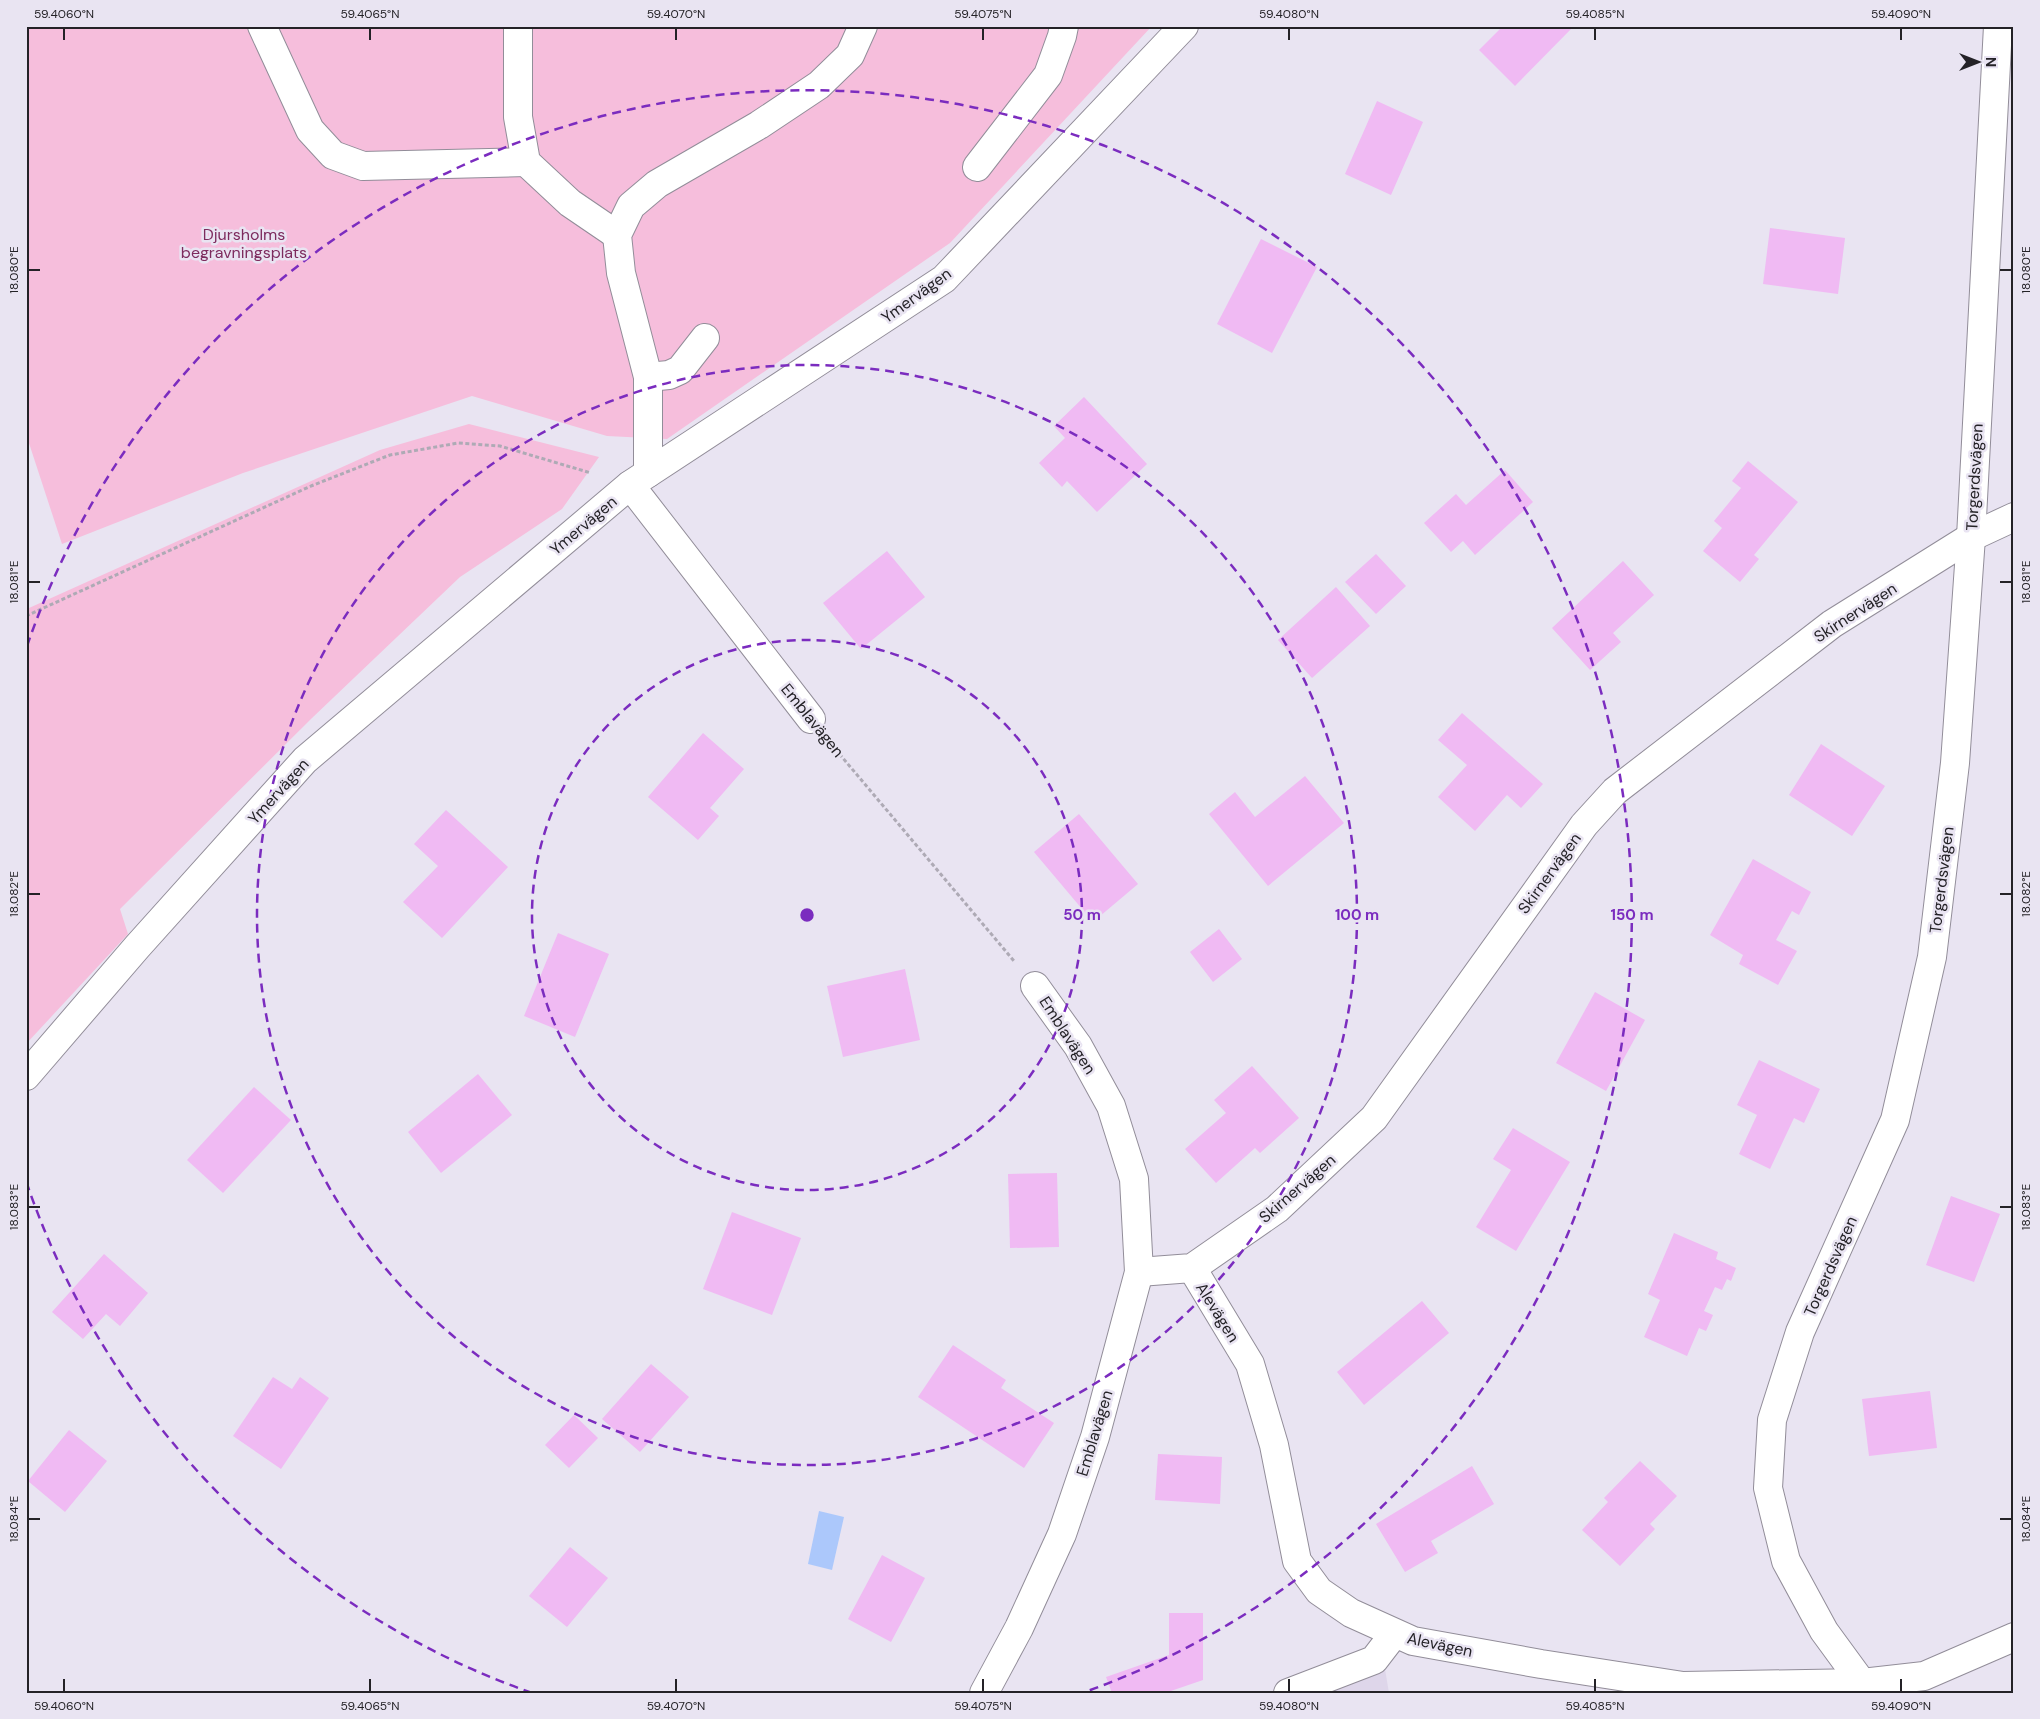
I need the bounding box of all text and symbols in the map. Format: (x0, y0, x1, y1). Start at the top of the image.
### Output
text: 59.4060°N (34, 6, 94, 22)
text: 59.4065°N (340, 6, 400, 22)
text: 59.4070°N (647, 6, 705, 22)
text: 59.4075°N (954, 6, 1012, 22)
text: 59.4080°N (1259, 6, 1319, 22)
text: 59.4085°N (1565, 6, 1625, 22)
text: 59.4090°N (1871, 6, 1931, 22)
north arrow (1952, 38, 2002, 88)
text: N (1982, 57, 2000, 67)
park label: Djursholms begravningsplats (181, 224, 307, 263)
text: 18.080°E (6, 246, 22, 294)
text: 18.080°E (2018, 246, 2034, 294)
street label: Ymervägen (877, 263, 955, 328)
street label: Torgerdsvägen (1961, 423, 1988, 531)
street label: Ymervägen (545, 491, 621, 560)
text: 18.081°E (6, 560, 22, 603)
text: 18.081°E (2018, 560, 2034, 603)
street label: Skirnervägen (1810, 578, 1901, 647)
street label: Emblavägen (776, 679, 849, 761)
street label: Ymervägen (243, 754, 313, 829)
street label: Torgerdsvägen (1925, 826, 1958, 935)
street label: Skirnervägen (1513, 829, 1586, 918)
text: 18.082°E (6, 871, 22, 917)
text: 18.082°E (2018, 871, 2034, 917)
text: 50 m (1063, 905, 1101, 925)
text: 100 m (1335, 905, 1379, 925)
text: 150 m (1611, 905, 1654, 925)
centre of rings (798, 906, 816, 924)
street label: Emblavägen (1035, 992, 1101, 1078)
street label: Skirnervägen (1255, 1149, 1340, 1227)
text: 18.083°E (6, 1184, 22, 1230)
text: 18.083°E (2018, 1184, 2034, 1230)
street label: Torgerdsvägen (1799, 1213, 1862, 1319)
street label: Alevägen (1191, 1278, 1244, 1346)
street label: Emblavägen (1071, 1388, 1118, 1479)
text: 18.084°E (6, 1495, 22, 1542)
text: 18.084°E (2018, 1495, 2034, 1542)
street label: Alevägen (1405, 1627, 1475, 1662)
text: 59.4060°N (34, 1698, 94, 1714)
text: 59.4065°N (340, 1698, 400, 1714)
text: 59.4070°N (647, 1698, 705, 1714)
text: 59.4075°N (954, 1698, 1012, 1714)
text: 59.4080°N (1259, 1698, 1319, 1714)
text: 59.4085°N (1565, 1698, 1625, 1714)
text: 59.4090°N (1871, 1698, 1931, 1714)

